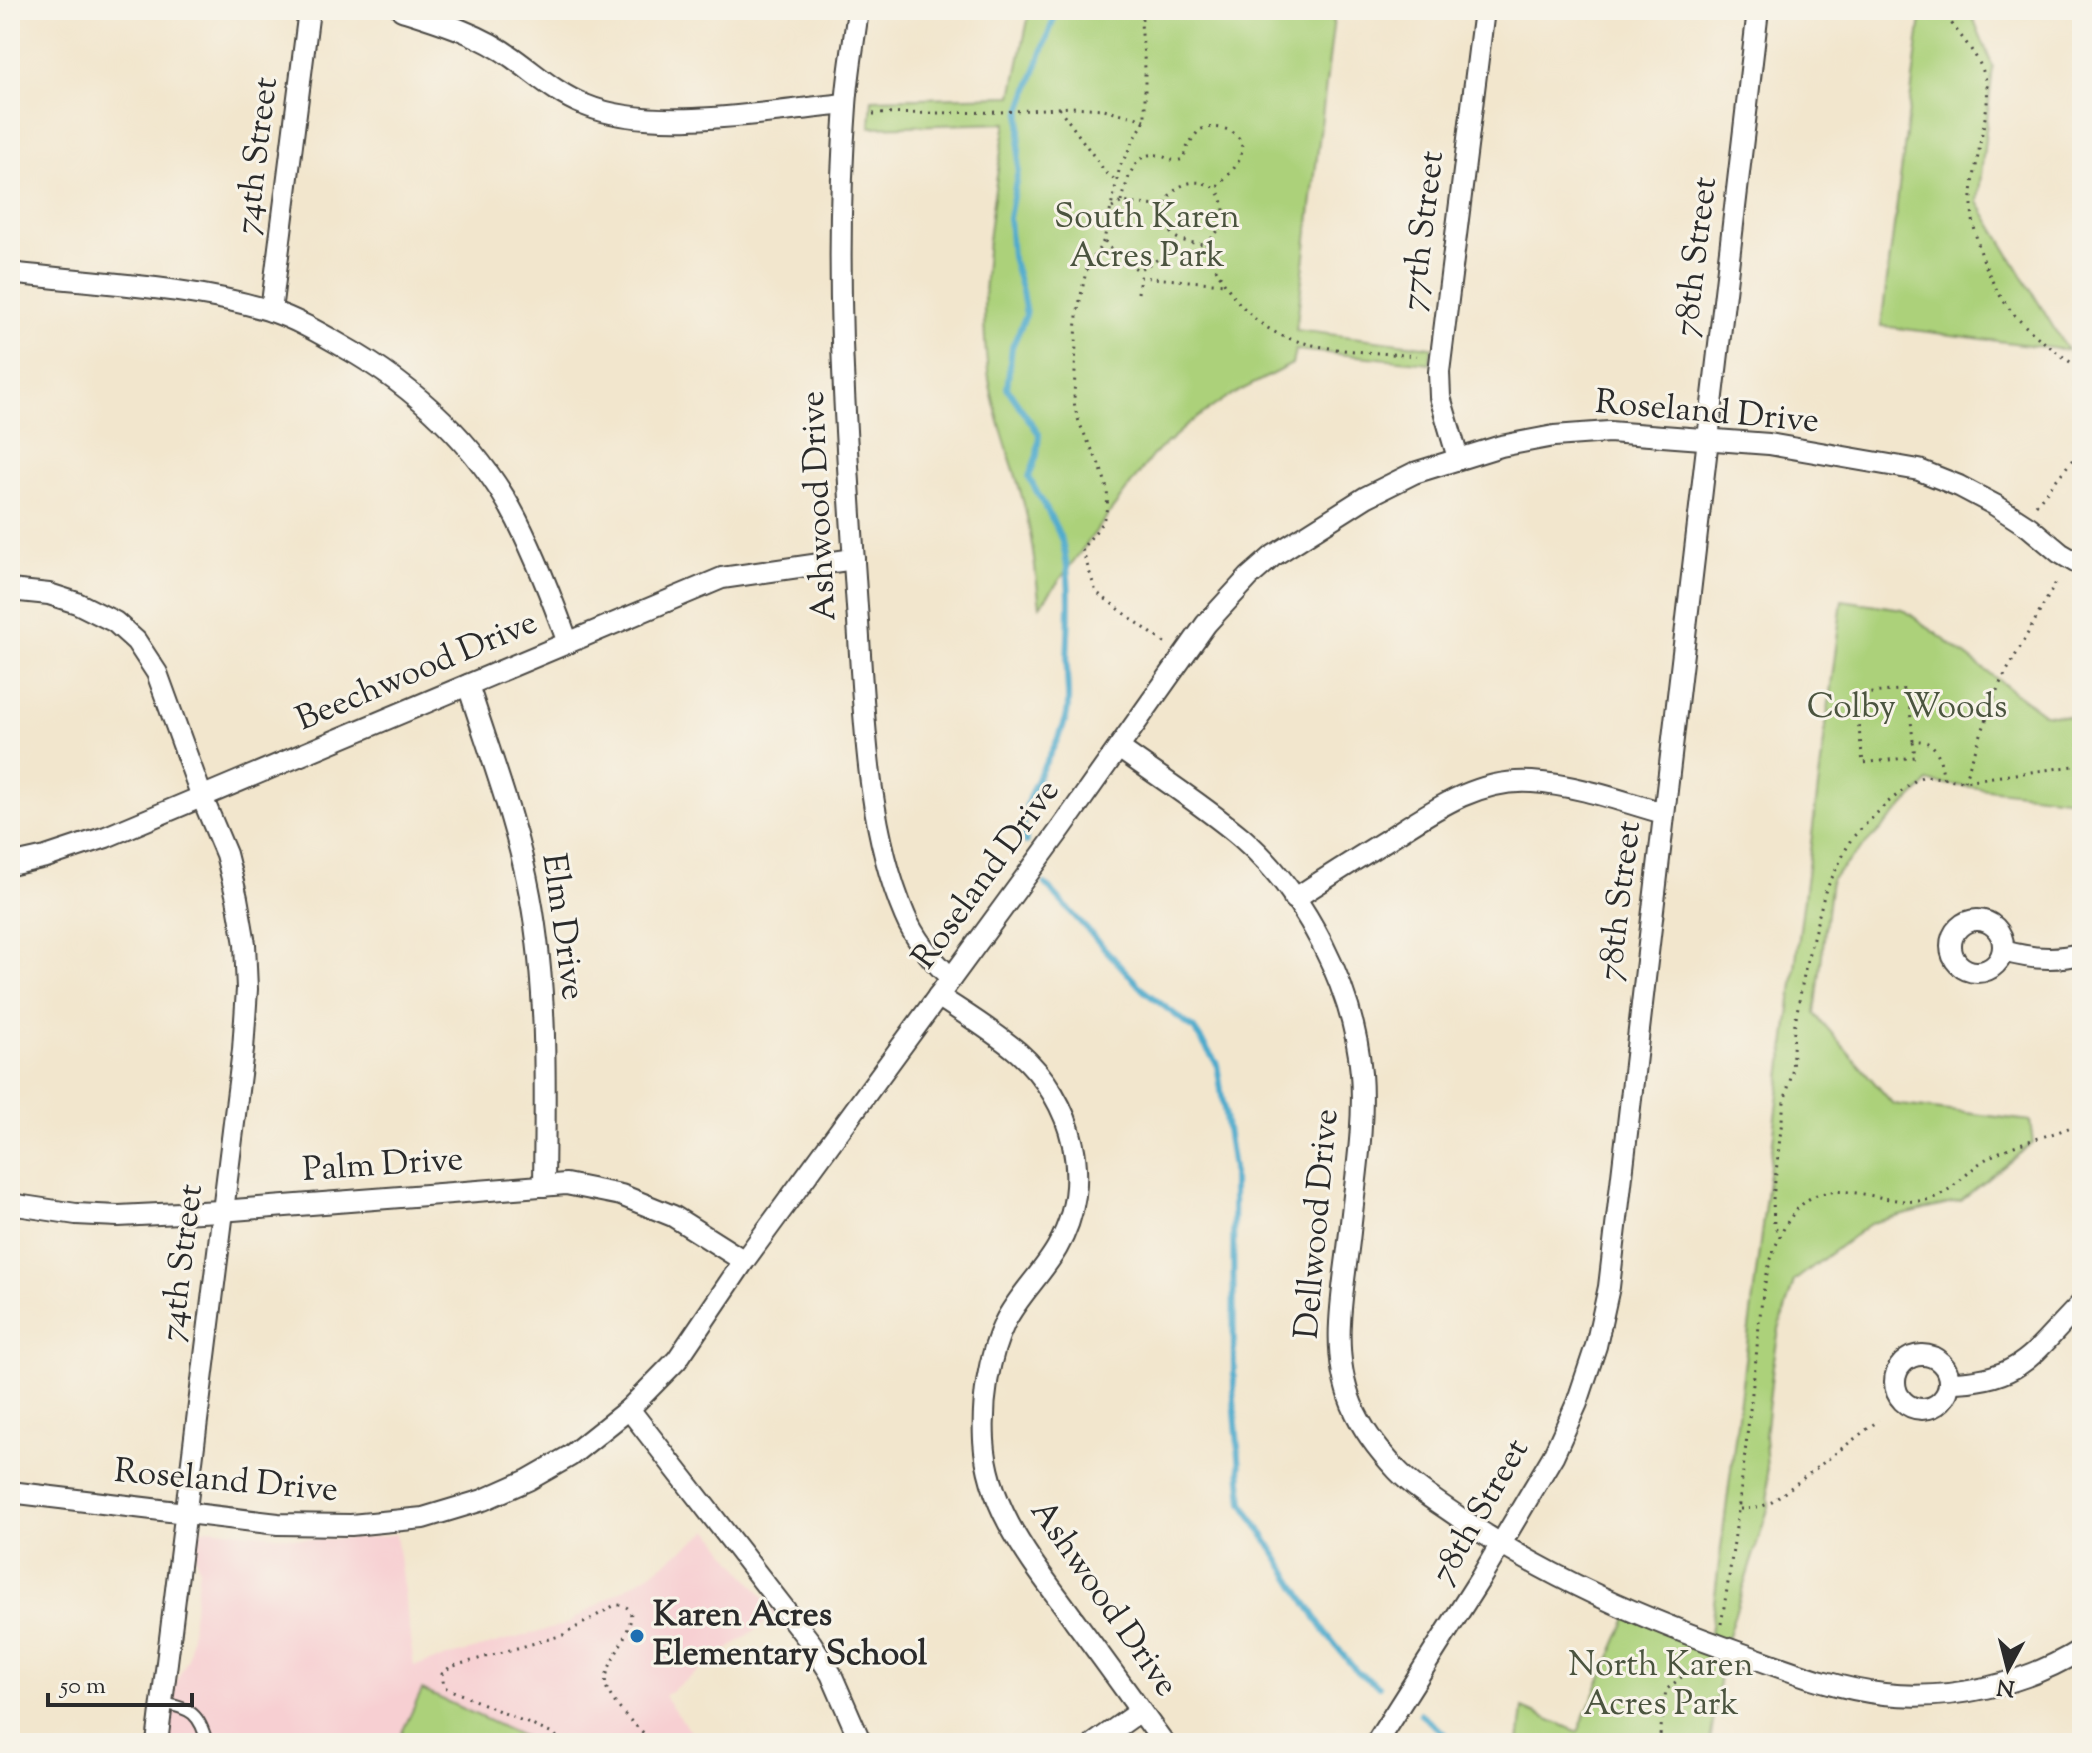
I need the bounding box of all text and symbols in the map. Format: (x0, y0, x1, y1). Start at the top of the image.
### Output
street label: 74th Street (224, 74, 292, 237)
street label: 77th Street (1390, 148, 1458, 314)
street label: 78th Street (1663, 174, 1731, 340)
park label: South Karen Acres Park (1054, 194, 1240, 282)
street label: Roseland Drive (1593, 379, 1821, 447)
street label: Ashwood Drive (790, 390, 850, 622)
street label: Beechwood Drive (289, 599, 545, 745)
park label: Colby Woods (1807, 684, 2007, 733)
street label: Roseland Drive (901, 770, 1073, 980)
street label: 78th Street (1587, 818, 1655, 984)
street label: Elm Drive (527, 851, 597, 1003)
street label: Dellwood Drive (1284, 1107, 1352, 1341)
street label: Palm Drive (301, 1136, 465, 1196)
street label: 74th Street (149, 1181, 217, 1344)
street label: 78th Street (1420, 1430, 1543, 1594)
street label: Roseland Drive (112, 1448, 340, 1516)
street label: Ashwood Drive (1017, 1491, 1189, 1707)
place label: Karen Acres Elementary School (653, 1592, 928, 1680)
marker: Karen Acres Elementary School (628, 1627, 646, 1645)
north arrow (1968, 1629, 2048, 1709)
park label: North Karen Acres Park (1568, 1642, 1754, 1730)
scale bar (48, 1657, 192, 1707)
text: N (1995, 1669, 2017, 1703)
text: 50 m (58, 1670, 106, 1704)

